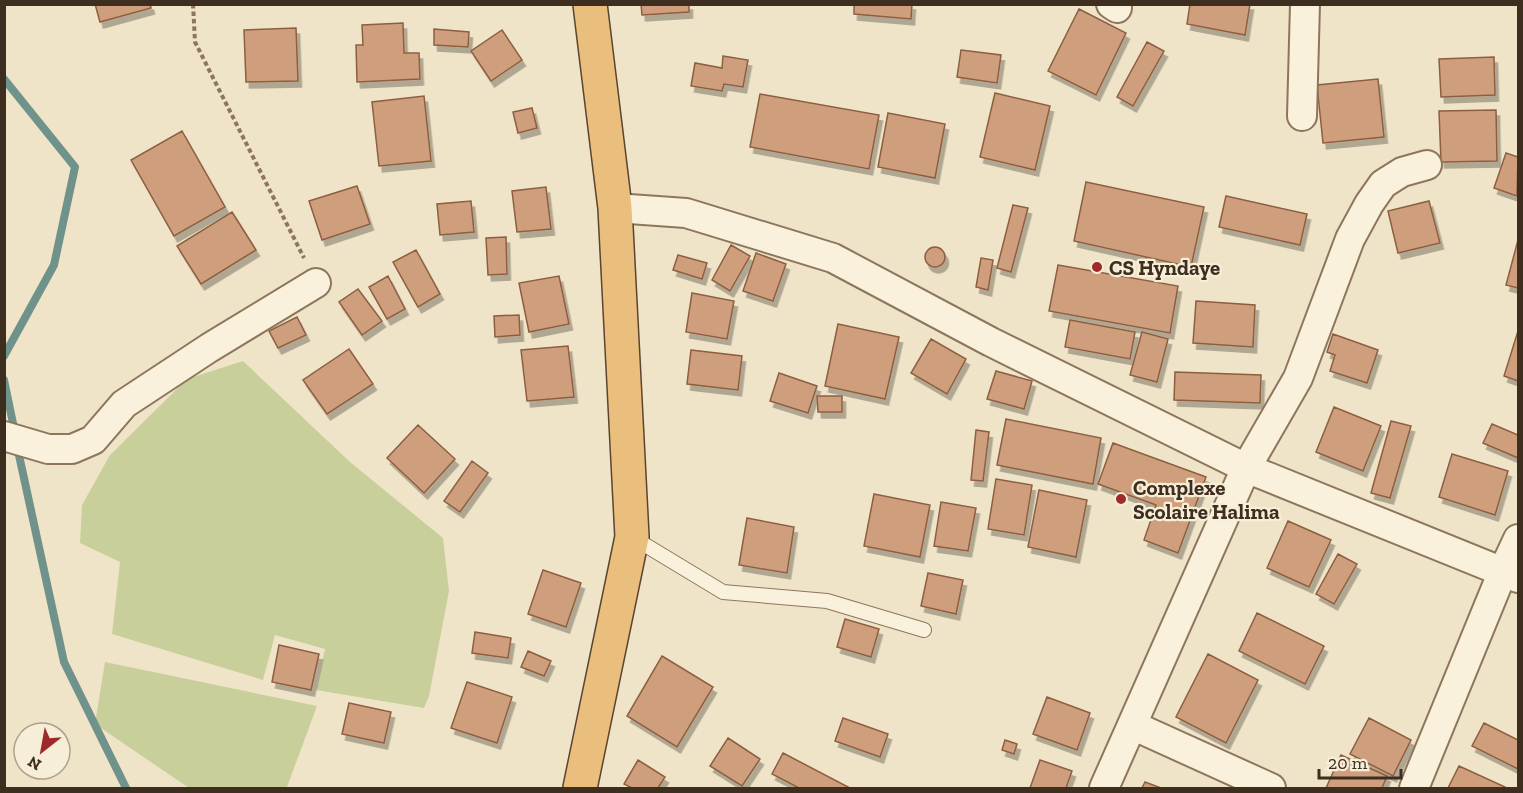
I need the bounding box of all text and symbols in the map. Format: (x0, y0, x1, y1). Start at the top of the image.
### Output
place label: CS Hyndaye (1109, 255, 1220, 280)
marker: CS Hyndaye (1090, 260, 1104, 274)
place label: Complexe Scolaire Halima (1133, 475, 1280, 524)
marker: Complexe Scolaire Halima (1114, 492, 1128, 506)
north arrow (12, 721, 72, 781)
scale bar (1319, 742, 1402, 780)
text: N (24, 752, 45, 775)
text: 20 m (1328, 752, 1368, 774)

